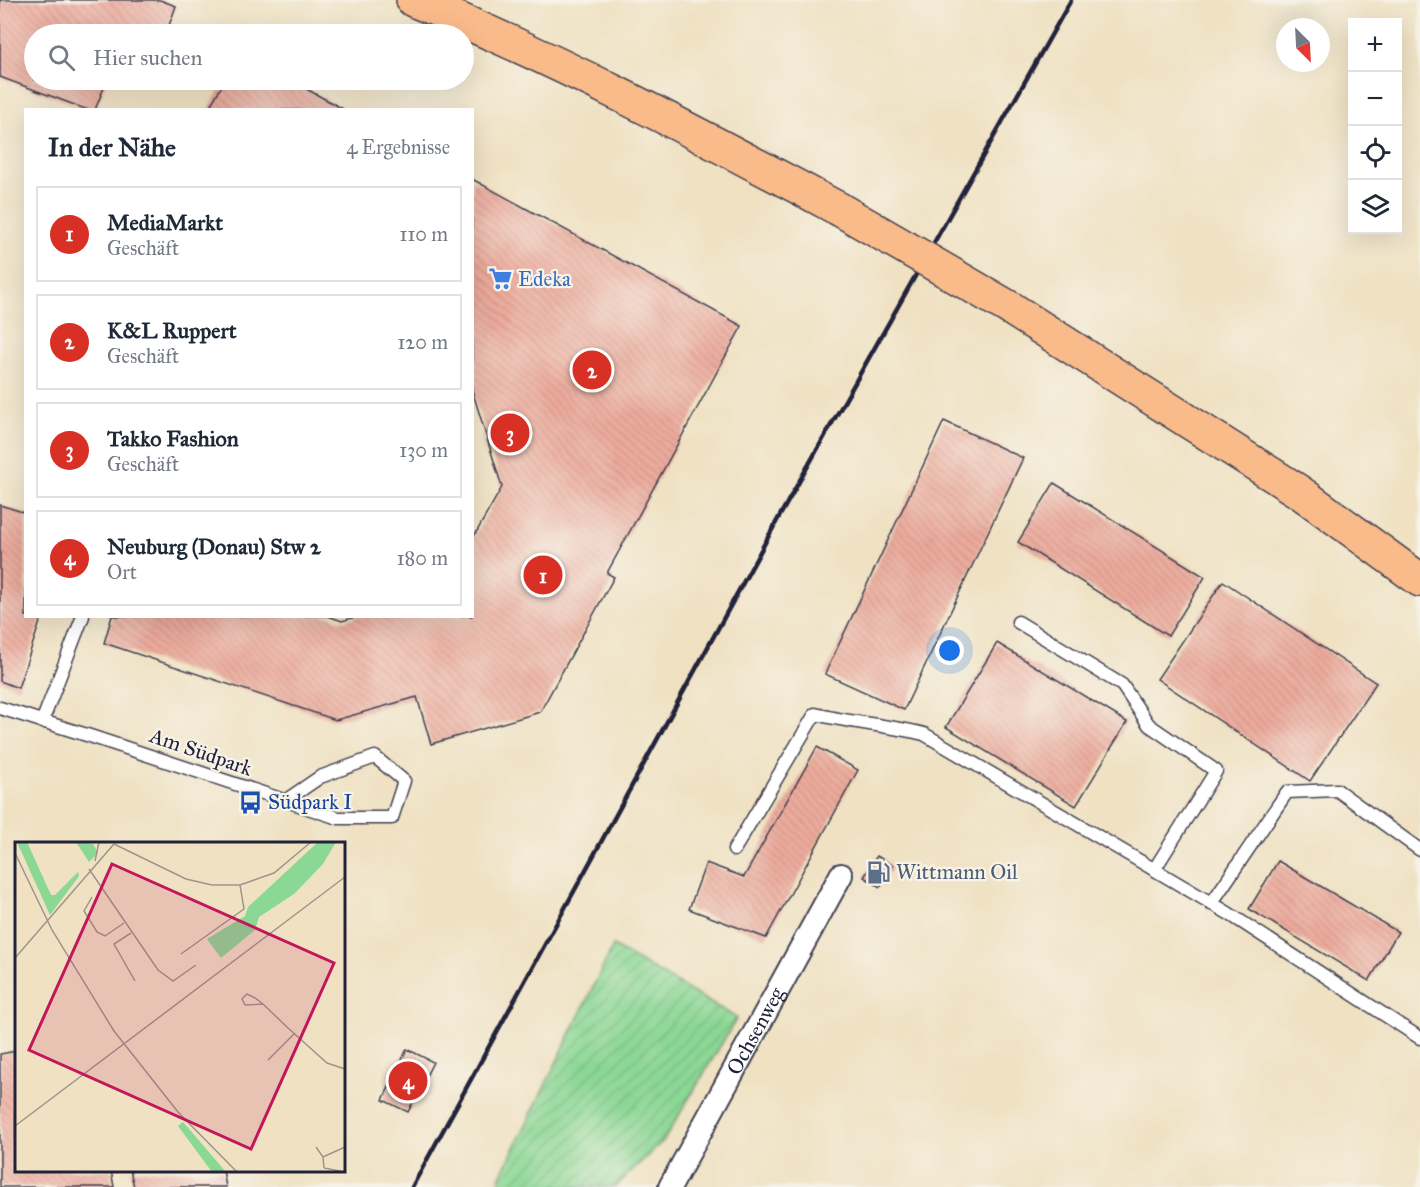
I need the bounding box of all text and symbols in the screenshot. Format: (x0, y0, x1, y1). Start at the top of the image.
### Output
north arrow (1276, 18, 1330, 72)
map controls (1348, 18, 1402, 234)
button: + (1348, 18, 1402, 72)
search box (24, 24, 474, 90)
icon: search (45, 41, 78, 74)
text: Hier suchen (93, 44, 202, 71)
button: − (1348, 72, 1402, 126)
button: locate (1348, 126, 1402, 180)
text: In der Nähe (48, 131, 176, 163)
text: 4 Ergebnisse (346, 135, 450, 159)
button: layers (1348, 180, 1402, 234)
text: MediaMarkt (107, 209, 223, 236)
text: 1 (66, 222, 73, 246)
text: 110 m (400, 222, 448, 246)
text: Geschäft (107, 236, 179, 260)
supermarket icon: Edeka (487, 266, 513, 292)
place label: Edeka (518, 266, 571, 292)
text: K&L Ruppert (107, 317, 236, 344)
text: 2 (65, 330, 74, 354)
text: 120 m (397, 330, 448, 354)
text: Geschäft (107, 344, 179, 368)
pin: 2 (572, 348, 612, 392)
pin: 3 (490, 410, 530, 456)
text: Takko Fashion (107, 425, 239, 452)
text: 3 (66, 438, 74, 462)
text: 130 m (399, 438, 448, 462)
text: Geschäft (107, 452, 179, 476)
text: Neuburg (Donau) Stw 2 (107, 533, 321, 560)
text: 4 (64, 546, 75, 570)
text: 180 m (397, 546, 448, 570)
pin: 1 (524, 552, 562, 598)
text: Ort (107, 560, 137, 584)
your location (935, 636, 964, 665)
street label: Am Südpark (145, 722, 256, 782)
bus stop icon: Südpark I (237, 789, 263, 815)
place label: Südpark I (268, 789, 352, 815)
inset map (15, 842, 345, 1172)
fuel station icon: Wittmann Oil (865, 859, 891, 885)
place label: Wittmann Oil (896, 859, 1018, 885)
street label: Ochsenweg (721, 982, 790, 1079)
pin: 4 (388, 1058, 428, 1104)

